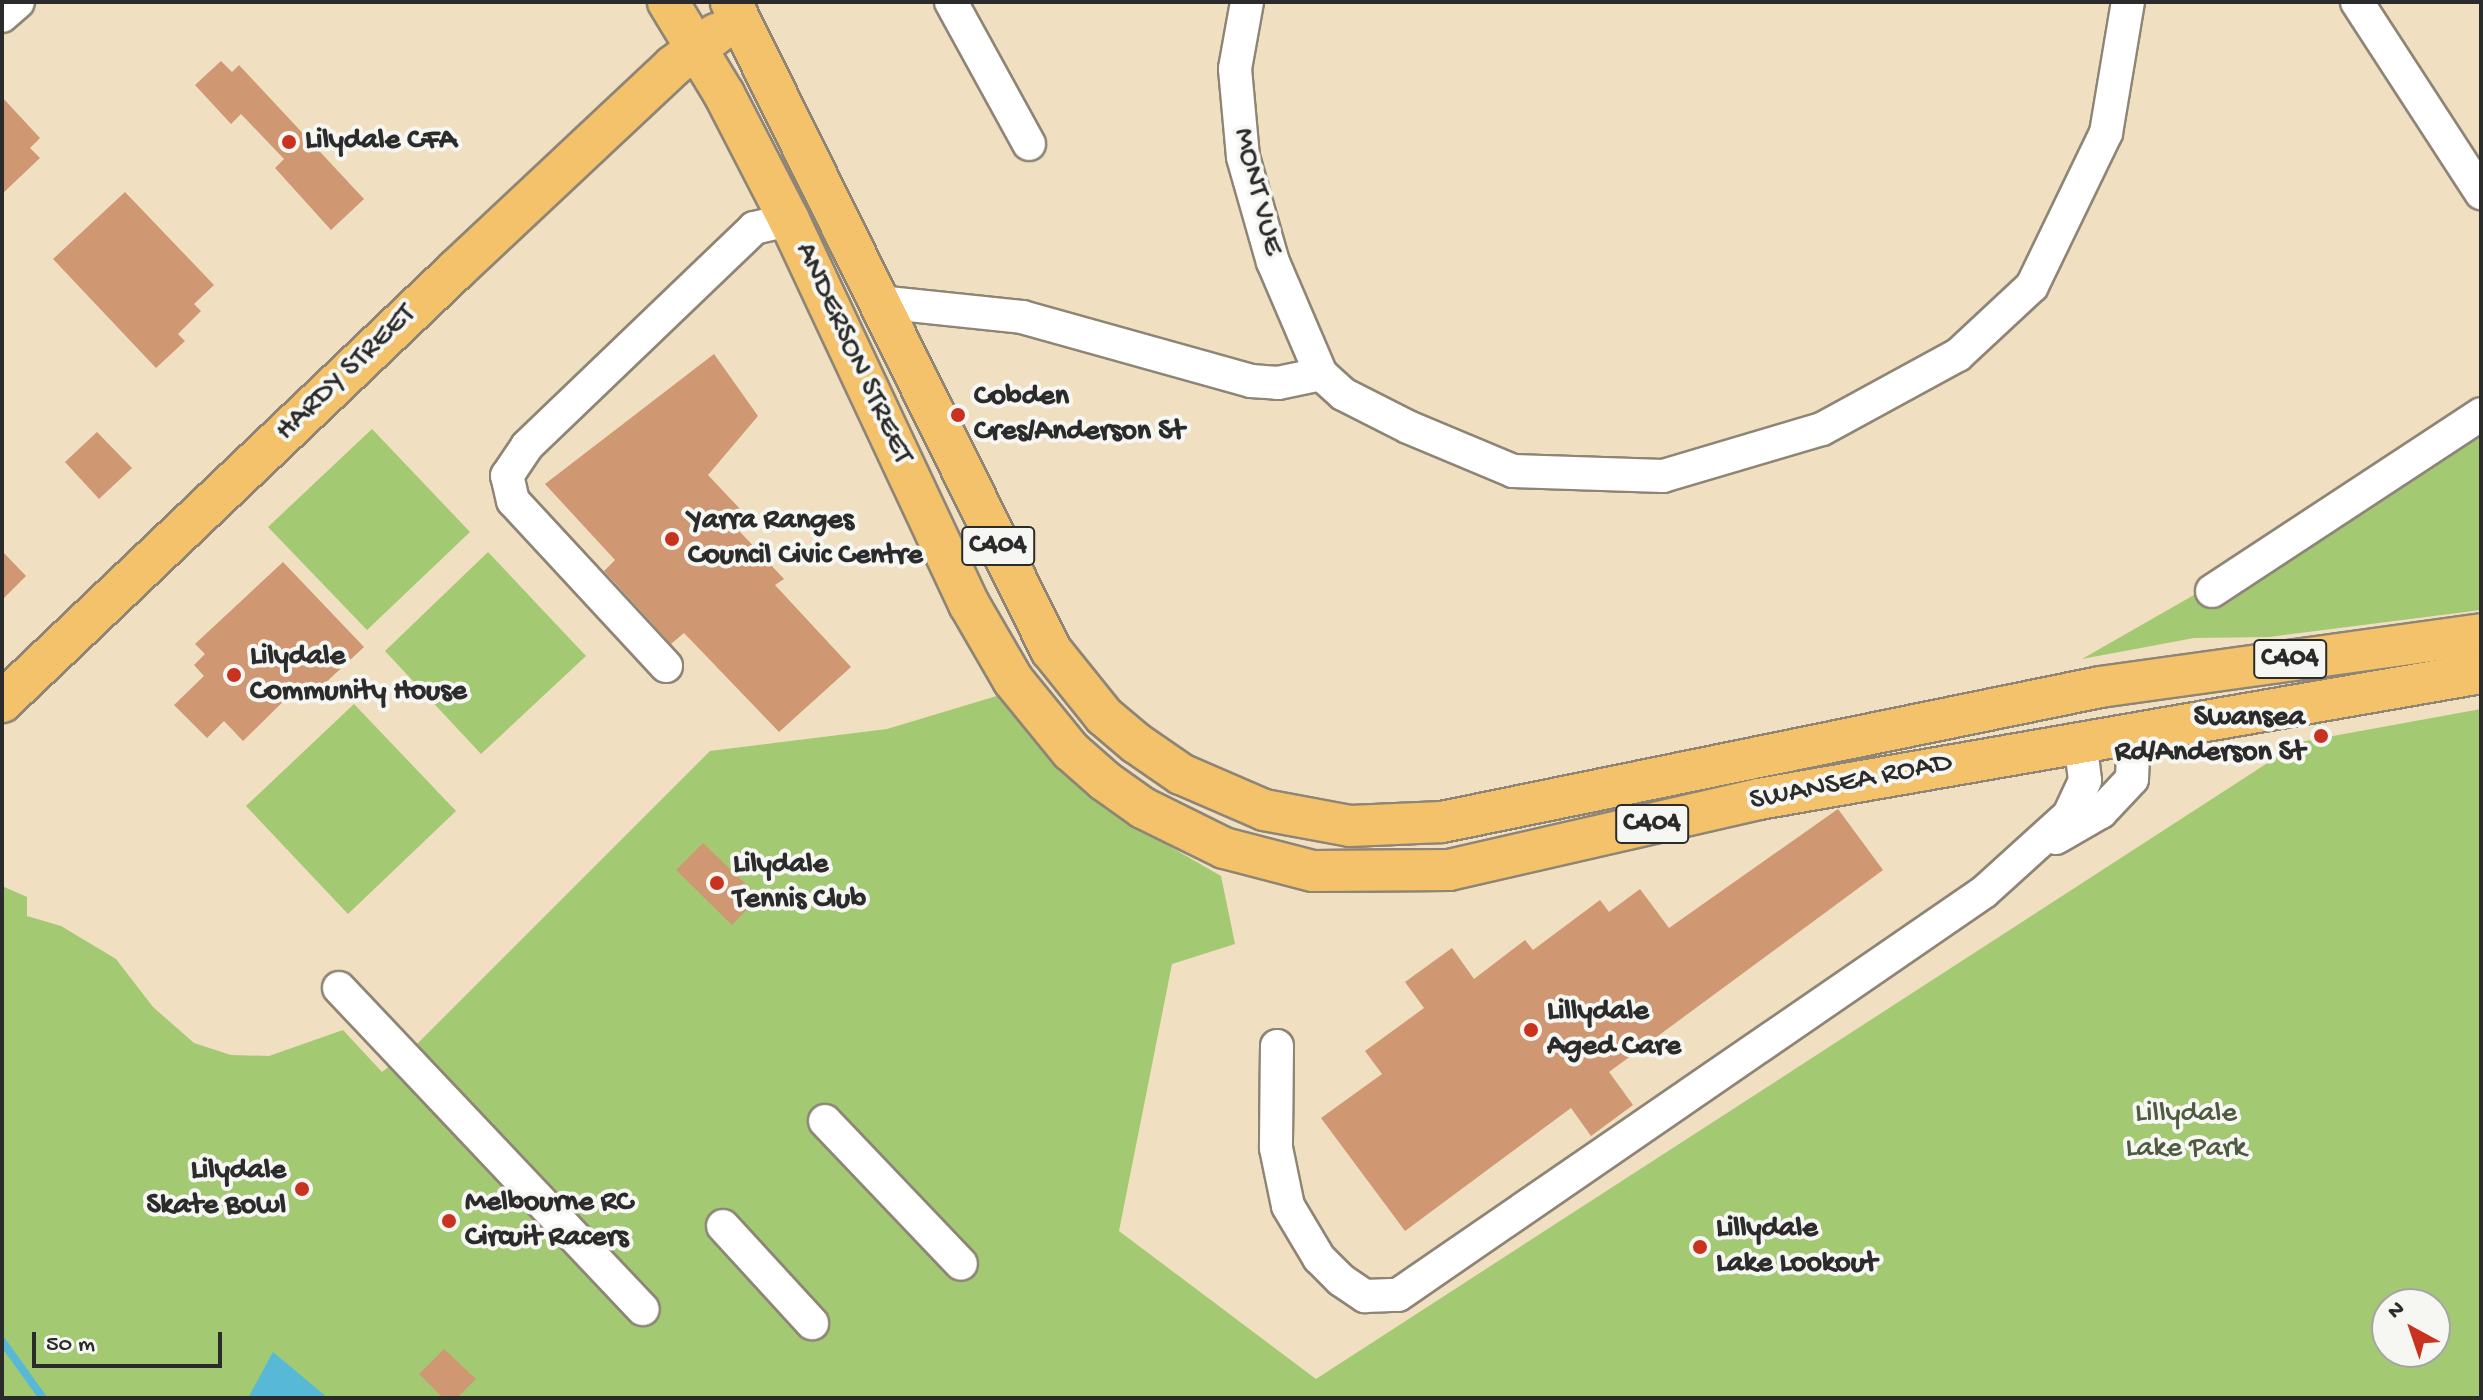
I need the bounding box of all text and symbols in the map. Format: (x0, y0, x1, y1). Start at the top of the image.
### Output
place label: Lilydale CFA (305, 124, 457, 160)
street label: MONT VUE (1223, 125, 1289, 259)
marker: Lilydale CFA (280, 133, 298, 151)
street label: ANDERSON STREET (785, 238, 919, 470)
street label: HARDY STREET (269, 298, 425, 450)
place label: Cobden Cres/Anderson St (974, 380, 1184, 450)
marker: Cobden Cres/Anderson St (949, 406, 967, 424)
place label: Yarra Ranges Council Civic Centre (688, 504, 923, 574)
road number: C404 (960, 522, 1036, 570)
marker: Yarra Ranges Council Civic Centre (663, 530, 681, 548)
road number: C404 (2252, 635, 2328, 683)
place label: Lilydale Community House (250, 640, 467, 710)
marker: Lilydale Community House (225, 666, 243, 684)
place label: Swansea Rd/Anderson St (2115, 701, 2305, 772)
marker: Swansea Rd/Anderson St (2312, 727, 2330, 745)
street label: SWANSEA ROAD (1747, 746, 1955, 820)
road number: C404 (1614, 800, 1690, 848)
place label: Lilydale Tennis Club (733, 848, 866, 918)
marker: Lilydale Tennis Club (708, 874, 726, 892)
place label: Lillydale Aged Care (1547, 995, 1681, 1066)
marker: Lillydale Aged Care (1522, 1021, 1540, 1039)
park label: Lillydale Lake Park (2126, 1097, 2246, 1168)
place label: Lilydale Skate Bowl (146, 1154, 286, 1224)
marker: Lilydale Skate Bowl (293, 1180, 311, 1198)
place label: Melbourne RC Circuit Racers (465, 1186, 633, 1256)
marker: Melbourne RC Circuit Racers (440, 1212, 458, 1230)
place label: Lillydale Lake Lookout (1716, 1212, 1877, 1282)
marker: Lillydale Lake Lookout (1691, 1238, 1709, 1256)
north arrow (2371, 1288, 2451, 1368)
text: N (2383, 1297, 2411, 1326)
scale bar (36, 1316, 226, 1366)
text: 50 m (46, 1331, 95, 1360)

